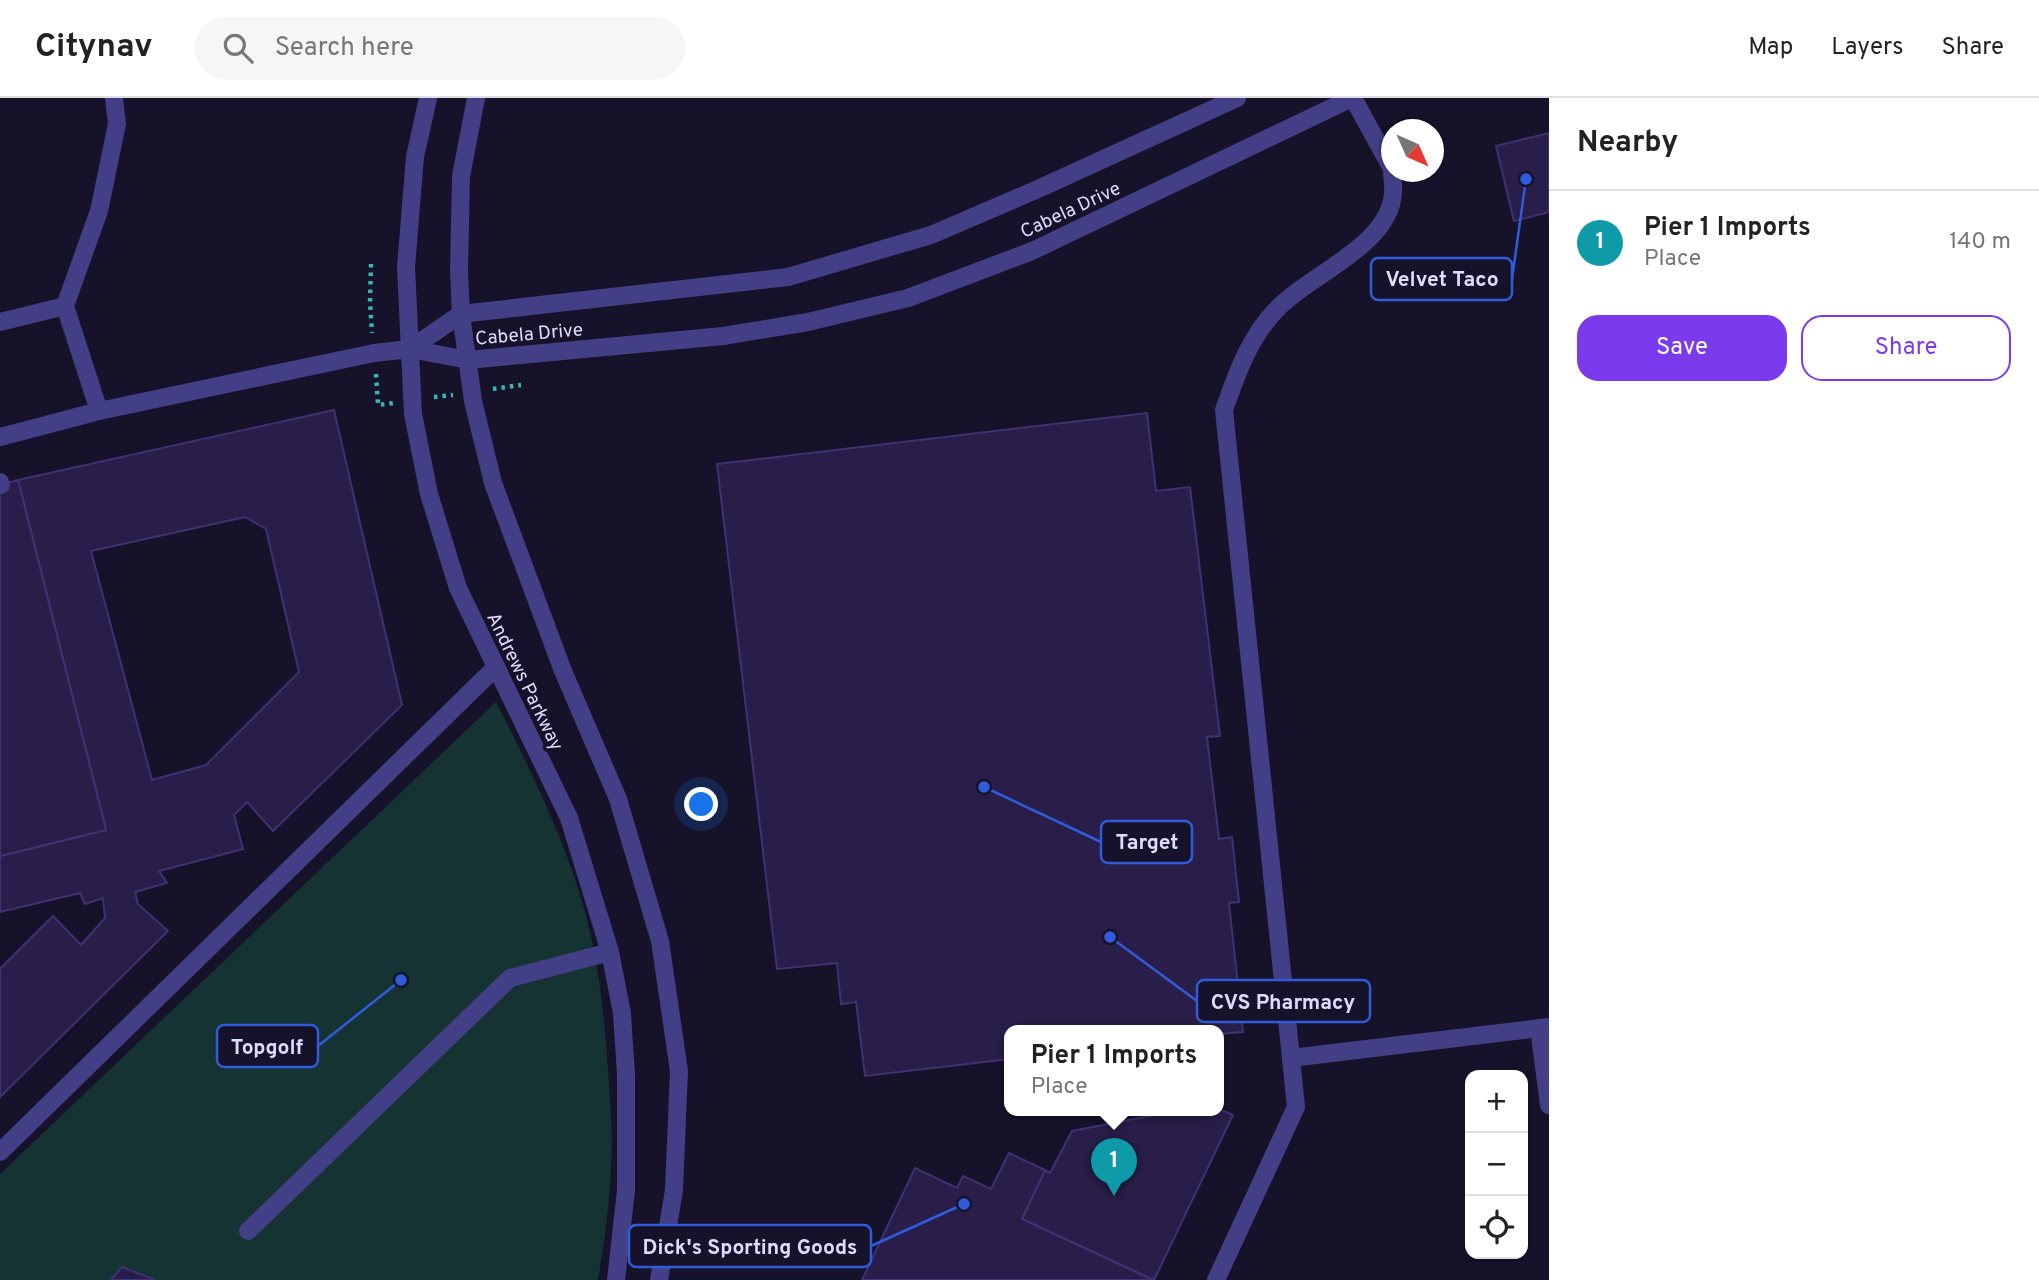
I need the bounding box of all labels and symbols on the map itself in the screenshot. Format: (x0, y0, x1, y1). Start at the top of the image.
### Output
north arrow (1381, 119, 1444, 182)
street label: Cabela Drive (1017, 177, 1125, 244)
callout: Velvet Taco (1371, 258, 1512, 300)
text: Velvet Taco (1385, 267, 1499, 294)
street label: Cabela Drive (474, 318, 584, 352)
street label: Andrews Parkway (480, 609, 568, 755)
your location (684, 787, 718, 821)
callout: Target (1101, 821, 1192, 863)
text: Target (1115, 830, 1179, 857)
callout: CVS Pharmacy (1197, 980, 1370, 1022)
text: CVS Pharmacy (1211, 990, 1355, 1017)
callout: Topgolf (217, 1025, 318, 1067)
text: Topgolf (231, 1035, 304, 1062)
pin: 1 (1091, 1138, 1137, 1196)
callout: Dick's Sporting Goods (629, 1225, 871, 1267)
text: Dick's Sporting Goods (643, 1235, 857, 1262)

